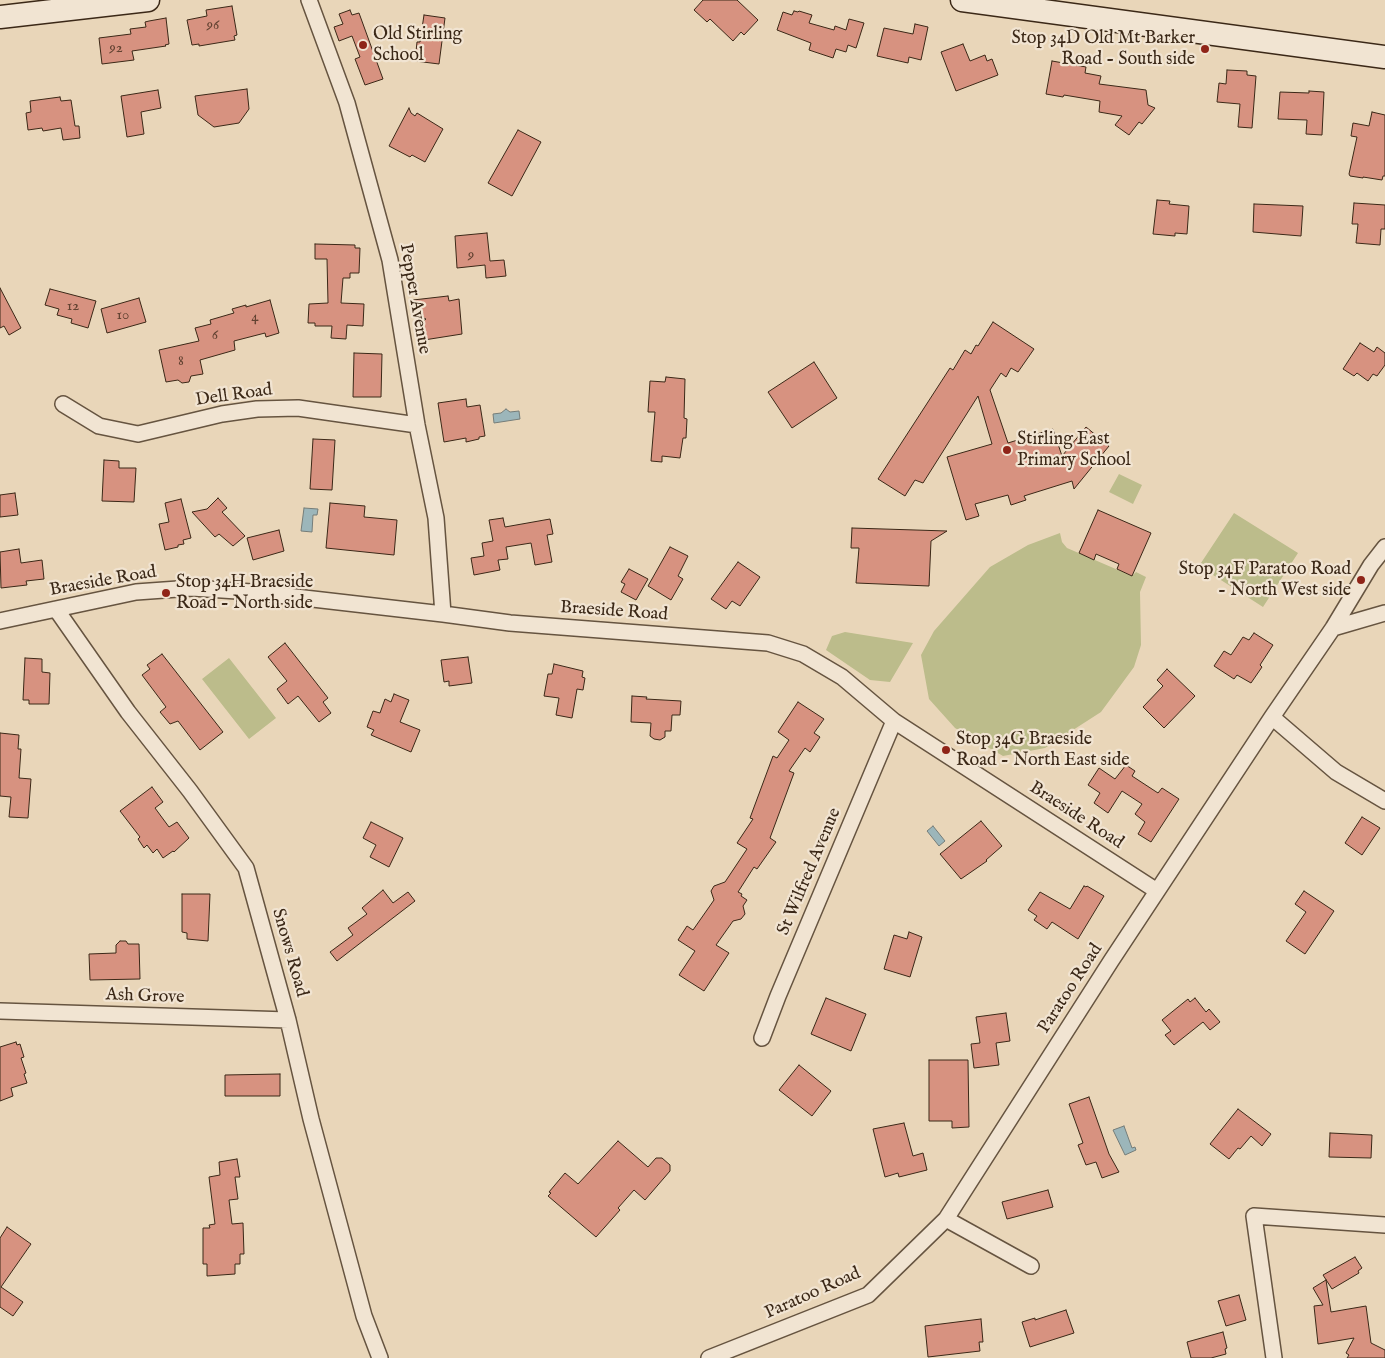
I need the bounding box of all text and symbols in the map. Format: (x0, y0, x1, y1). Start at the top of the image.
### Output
house number: 96 (207, 17, 219, 35)
place label: Old Stirling School (373, 24, 462, 66)
place label: Stop 34D Old Mt Barker Road - South side (1012, 28, 1195, 70)
marker: Old Stirling School (357, 39, 369, 51)
house number: 92 (109, 40, 123, 58)
marker: Stop 34D Old Mt Barker Road - South side (1199, 43, 1211, 55)
street label: Pepper Avenue (394, 242, 434, 356)
house number: 9 (468, 247, 474, 265)
house number: 12 (67, 298, 79, 316)
house number: 10 (117, 307, 129, 325)
house number: 4 (251, 309, 259, 327)
house number: 6 (212, 327, 218, 345)
house number: 8 (178, 353, 184, 371)
street label: Dell Road (194, 380, 274, 412)
place label: Stirling East Primary School (1017, 429, 1131, 472)
marker: Stirling East Primary School (1001, 444, 1013, 456)
place label: Stop 34F Paratoo Road - North West side (1179, 559, 1351, 602)
street label: Braeside Road (48, 562, 158, 602)
place label: Stop 34H Braeside Road - North side (176, 572, 313, 614)
marker: Stop 34F Paratoo Road - North West side (1355, 574, 1367, 586)
marker: Stop 34H Braeside Road - North side (160, 587, 172, 599)
street label: Braeside Road (559, 597, 669, 627)
place label: Stop 34G Braeside Road - North East side (956, 729, 1130, 772)
marker: Stop 34G Braeside Road - North East side (940, 744, 952, 756)
street label: Braeside Road (1025, 778, 1127, 854)
street label: St Wilfred Avenue (773, 805, 847, 939)
street label: Snows Road (266, 906, 312, 1000)
street label: Paratoo Road (1034, 940, 1108, 1038)
street label: Ash Grove (105, 985, 185, 1009)
street label: Paratoo Road (762, 1263, 864, 1325)

